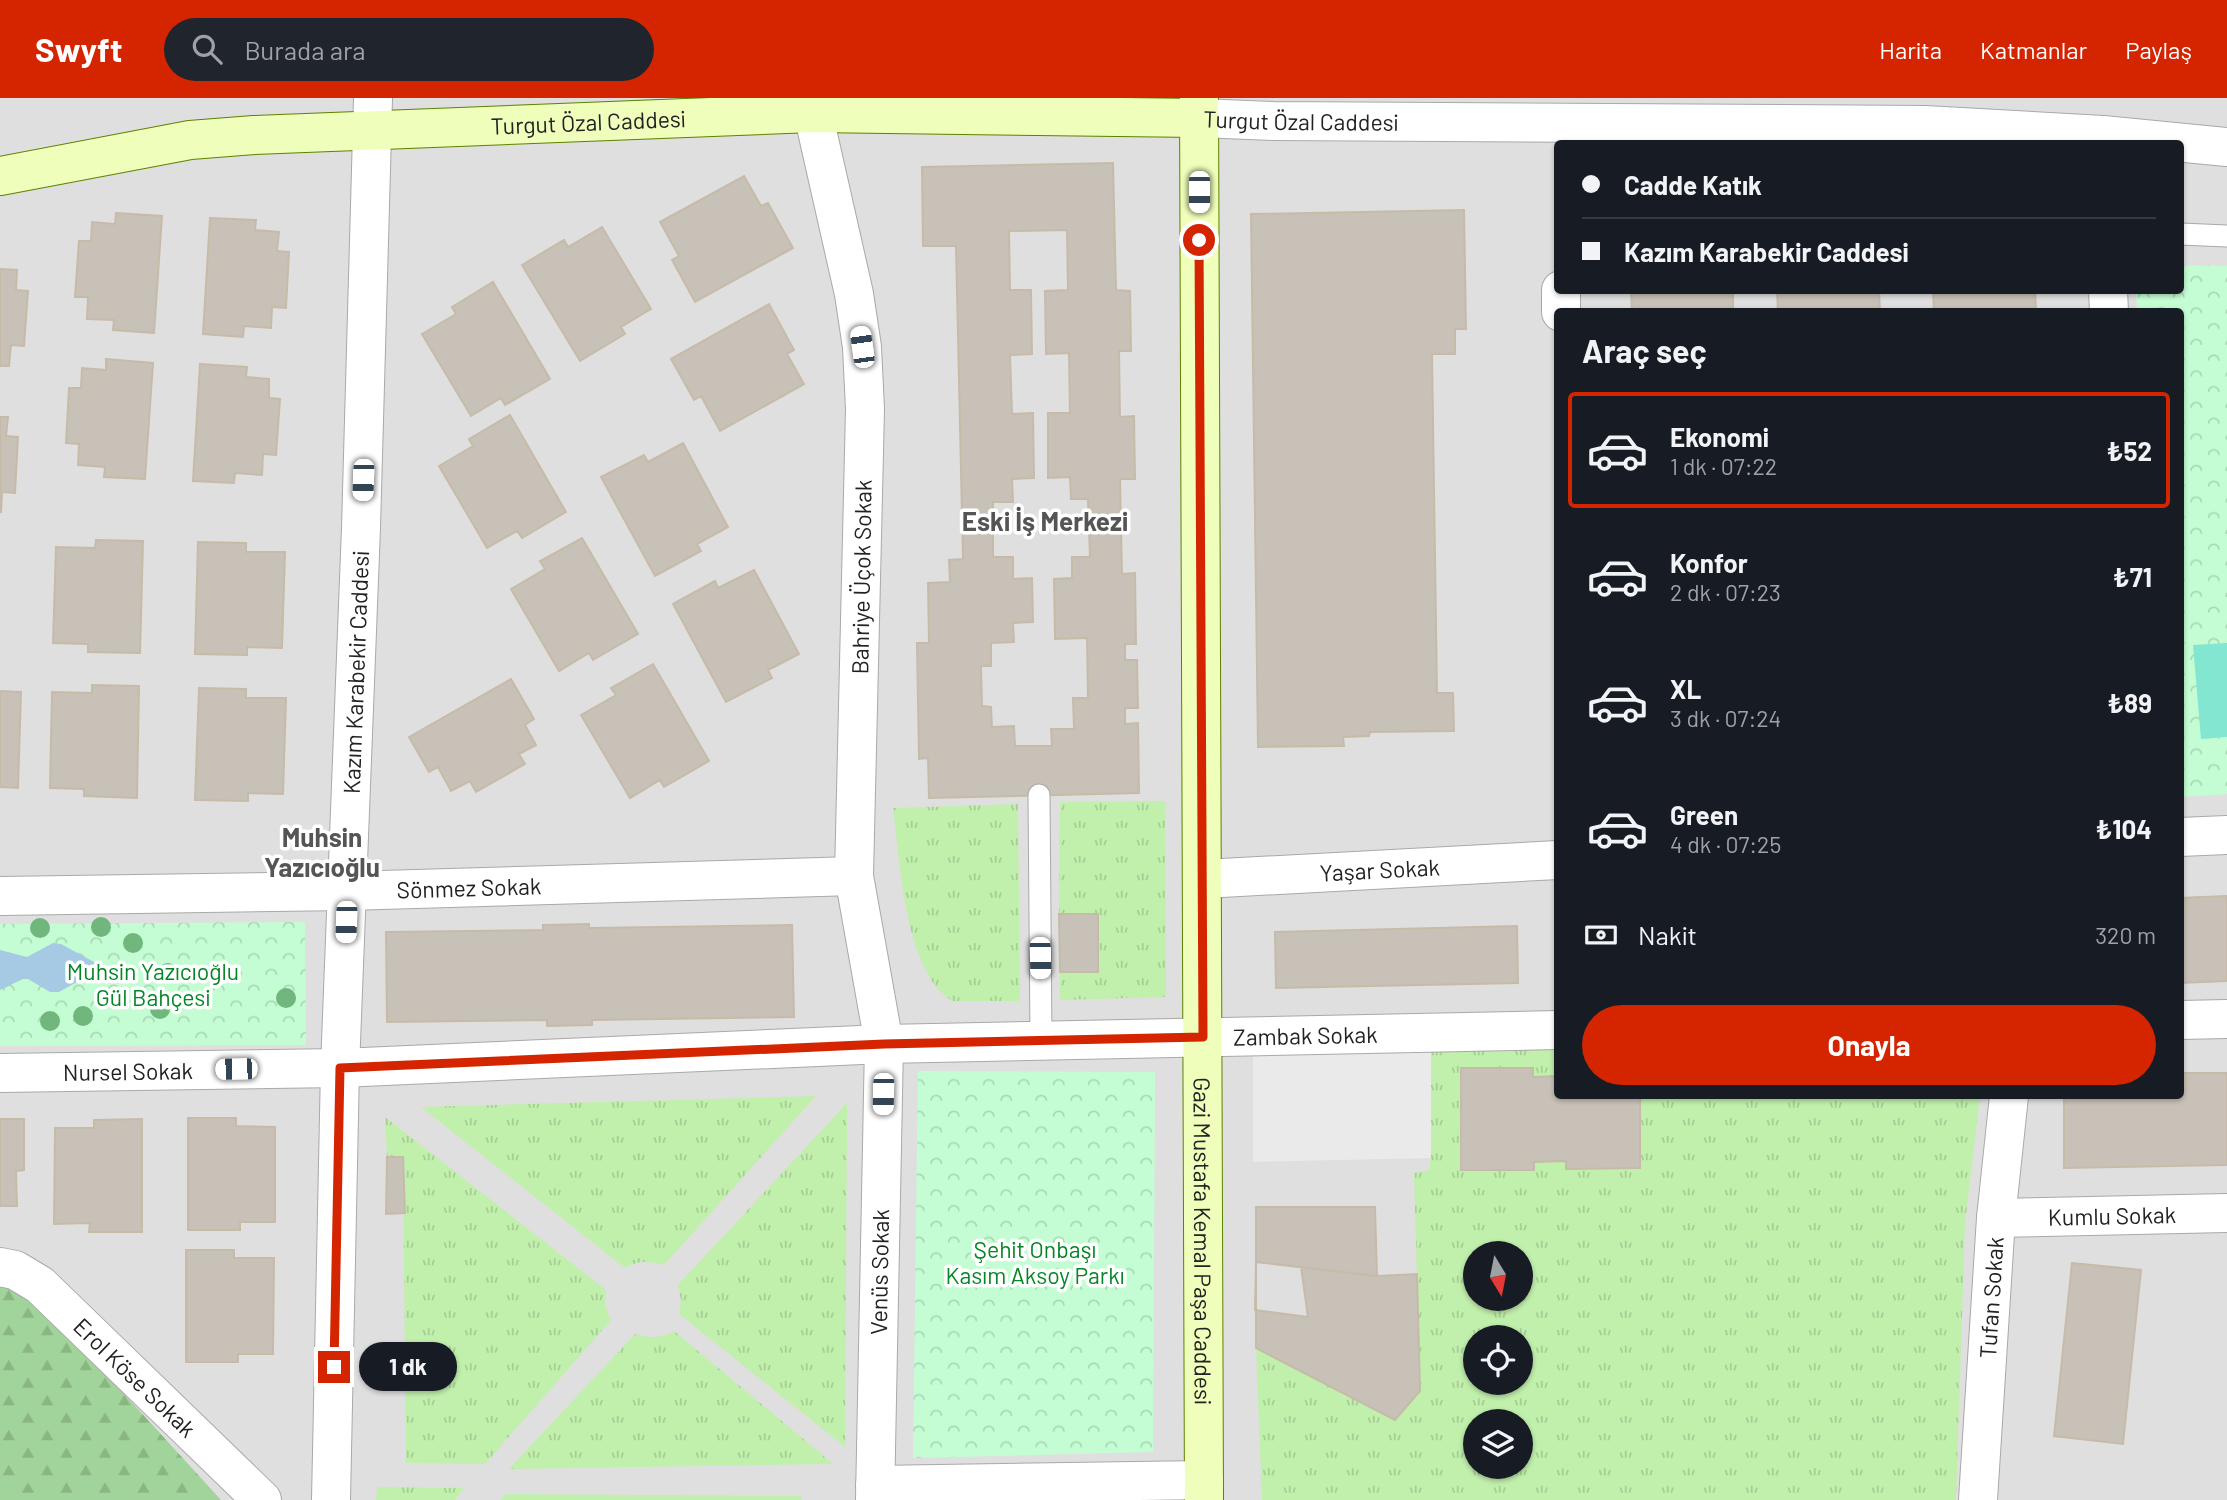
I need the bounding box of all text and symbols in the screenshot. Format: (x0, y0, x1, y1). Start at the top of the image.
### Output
search box (164, 18, 654, 81)
text: Swyft (35, 29, 122, 69)
icon: search (188, 30, 226, 68)
text: Burada ara (244, 34, 366, 65)
text: Harita (1879, 35, 1942, 64)
text: Katmanlar (1980, 35, 2087, 64)
text: Paylaş (2125, 35, 2192, 64)
street label: Turgut Özal Caddesi (490, 104, 686, 140)
street label: Turgut Özal Caddesi (1203, 104, 1399, 136)
text: Cadde Katık (1624, 169, 1762, 200)
car (1189, 171, 1210, 213)
route start (1183, 224, 1215, 256)
text: Kazım Karabekir Caddesi (1624, 236, 1909, 267)
car (849, 325, 876, 369)
text: Araç seç (1582, 331, 1707, 369)
icon: car (1586, 419, 1649, 482)
text: Ekonomi (1670, 421, 1769, 452)
text: ₺52 (2107, 435, 2152, 466)
text: 1 dk · 07:22 (1670, 452, 1777, 480)
car (352, 459, 375, 501)
street label: Bahriye Üçok Sokak (845, 479, 877, 675)
district label: Eski İş Merkezi (962, 505, 1128, 536)
icon: car (1586, 545, 1649, 608)
text: Konfor (1670, 547, 1748, 578)
street label: Kazım Karabekir Caddesi (337, 550, 374, 795)
text: ₺71 (2113, 561, 2152, 592)
text: 2 dk · 07:23 (1670, 578, 1781, 606)
icon: car (1586, 671, 1649, 734)
text: XL (1670, 673, 1701, 704)
text: ₺89 (2107, 687, 2152, 718)
text: 3 dk · 07:24 (1670, 704, 1781, 732)
icon: car (1586, 797, 1649, 860)
text: Green (1670, 799, 1738, 830)
text: ₺104 (2095, 813, 2152, 844)
district label: Muhsin Yazıcıoğlu (264, 821, 380, 882)
text: 4 dk · 07:25 (1670, 830, 1781, 858)
street label: Yaşar Sokak (1319, 852, 1441, 887)
street label: Sönmez Sokak (396, 871, 542, 904)
car (335, 901, 358, 943)
icon: cash (1582, 916, 1620, 954)
text: Nakit (1638, 919, 1697, 950)
text: 320 m (2095, 921, 2156, 949)
car (1030, 937, 1051, 979)
park label: Muhsin Yazıcıoğlu Gül Bahçesi (67, 957, 239, 1011)
button: Onayla (1582, 1005, 2156, 1085)
street label: Zambak Sokak (1233, 1020, 1378, 1051)
street label: Nursel Sokak (63, 1056, 193, 1086)
car (215, 1058, 258, 1080)
car (873, 1073, 894, 1115)
street label: Gazi Mustafa Kemal Paşa Caddesi (1188, 1077, 1218, 1405)
street label: Kumlu Sokak (2048, 1200, 2176, 1231)
street label: Venüs Sokak (864, 1209, 894, 1335)
park label: Şehit Onbaşı Kasım Aksoy Parkı (945, 1235, 1125, 1289)
street label: Tufan Sokak (1973, 1236, 2009, 1359)
north arrow (1463, 1241, 1533, 1311)
map controls (1463, 1241, 1533, 1479)
street label: Erol Köse Sokak (68, 1312, 202, 1443)
button: locate (1463, 1325, 1533, 1395)
callout: 1 dk (358, 1342, 457, 1392)
route end (318, 1351, 350, 1383)
text: 1 dk (389, 1352, 427, 1380)
button: layers (1463, 1409, 1533, 1479)

